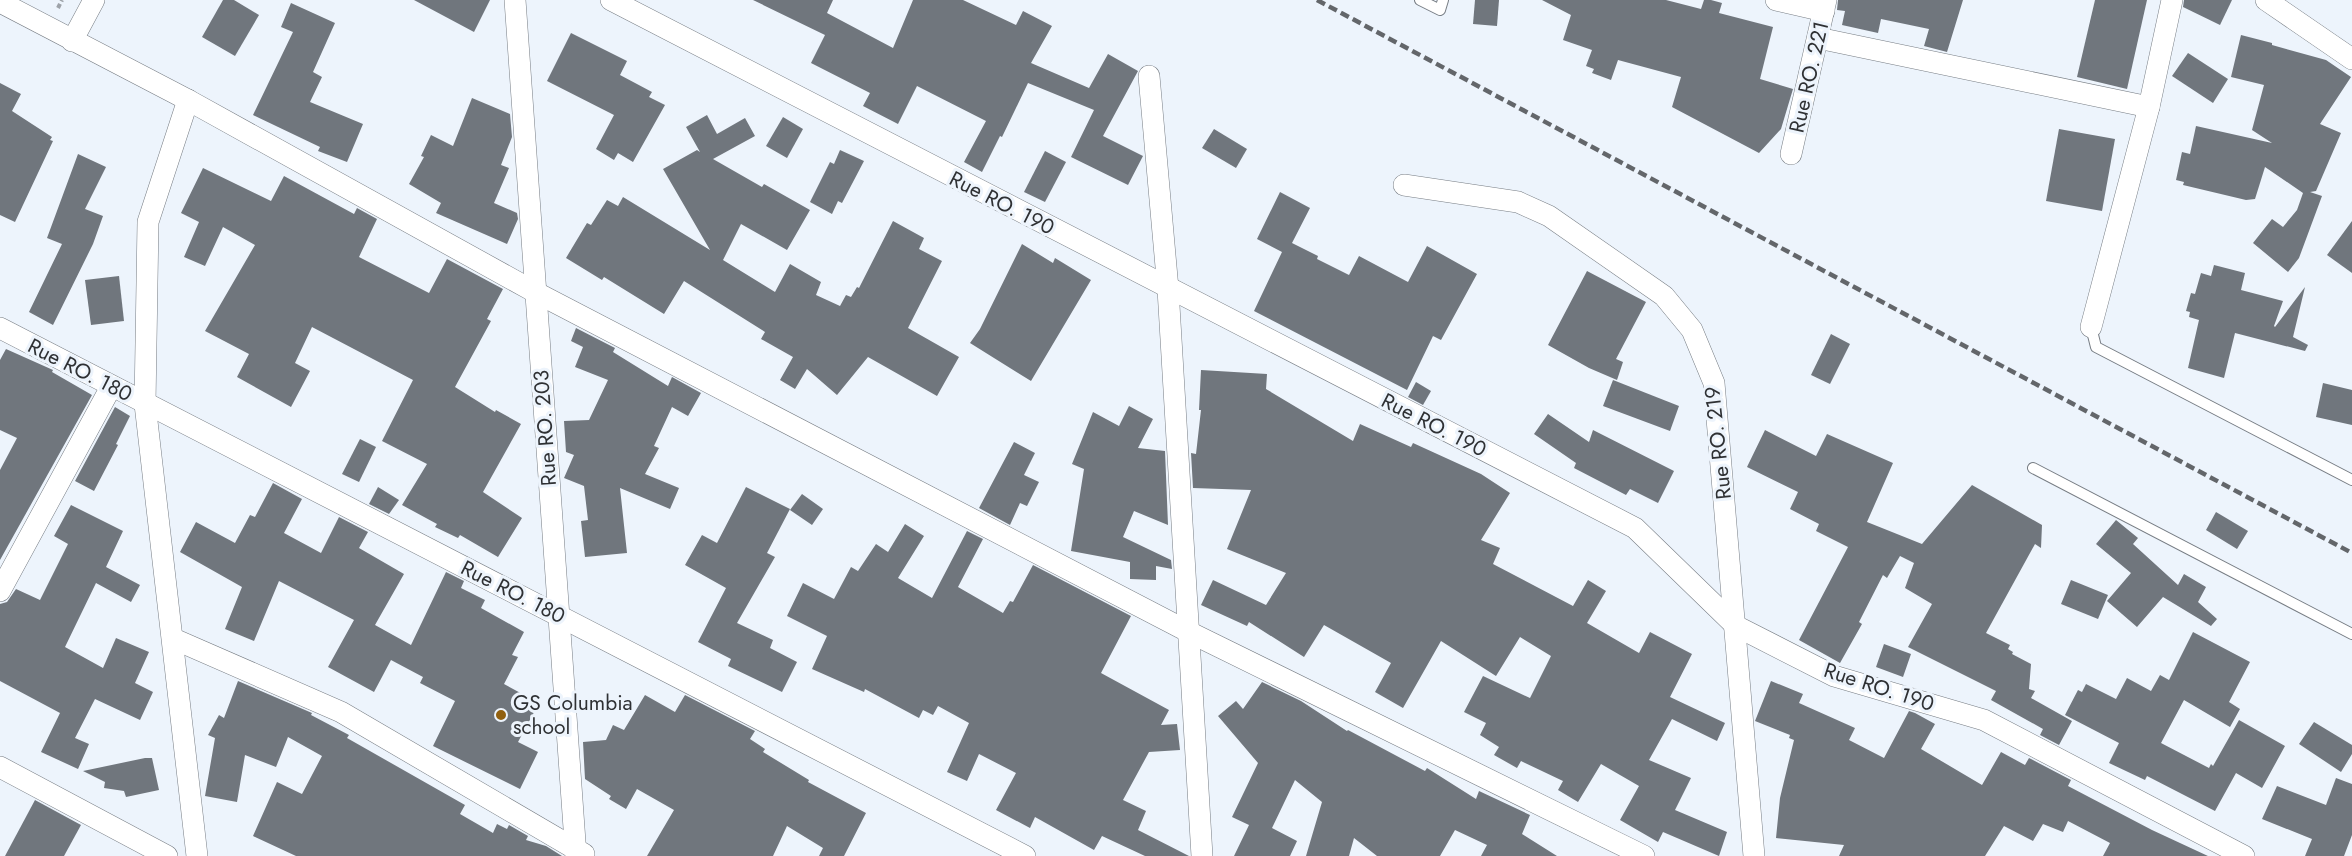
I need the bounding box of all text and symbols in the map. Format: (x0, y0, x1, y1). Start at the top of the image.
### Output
street label: Rue RO. 221 (1782, 18, 1836, 136)
street label: Rue RO. 190 (944, 164, 1060, 242)
street label: Rue RO. 180 (23, 331, 137, 409)
street label: Rue RO. 203 (526, 369, 564, 487)
street label: Rue RO. 219 (1697, 385, 1739, 501)
street label: Rue RO. 190 (1376, 386, 1492, 464)
street label: Rue RO. 180 (456, 553, 570, 631)
street label: Rue RO. 190 (1820, 655, 1938, 719)
place label: GS Columbia school (513, 688, 633, 742)
marker: GS Columbia school (494, 708, 508, 722)

